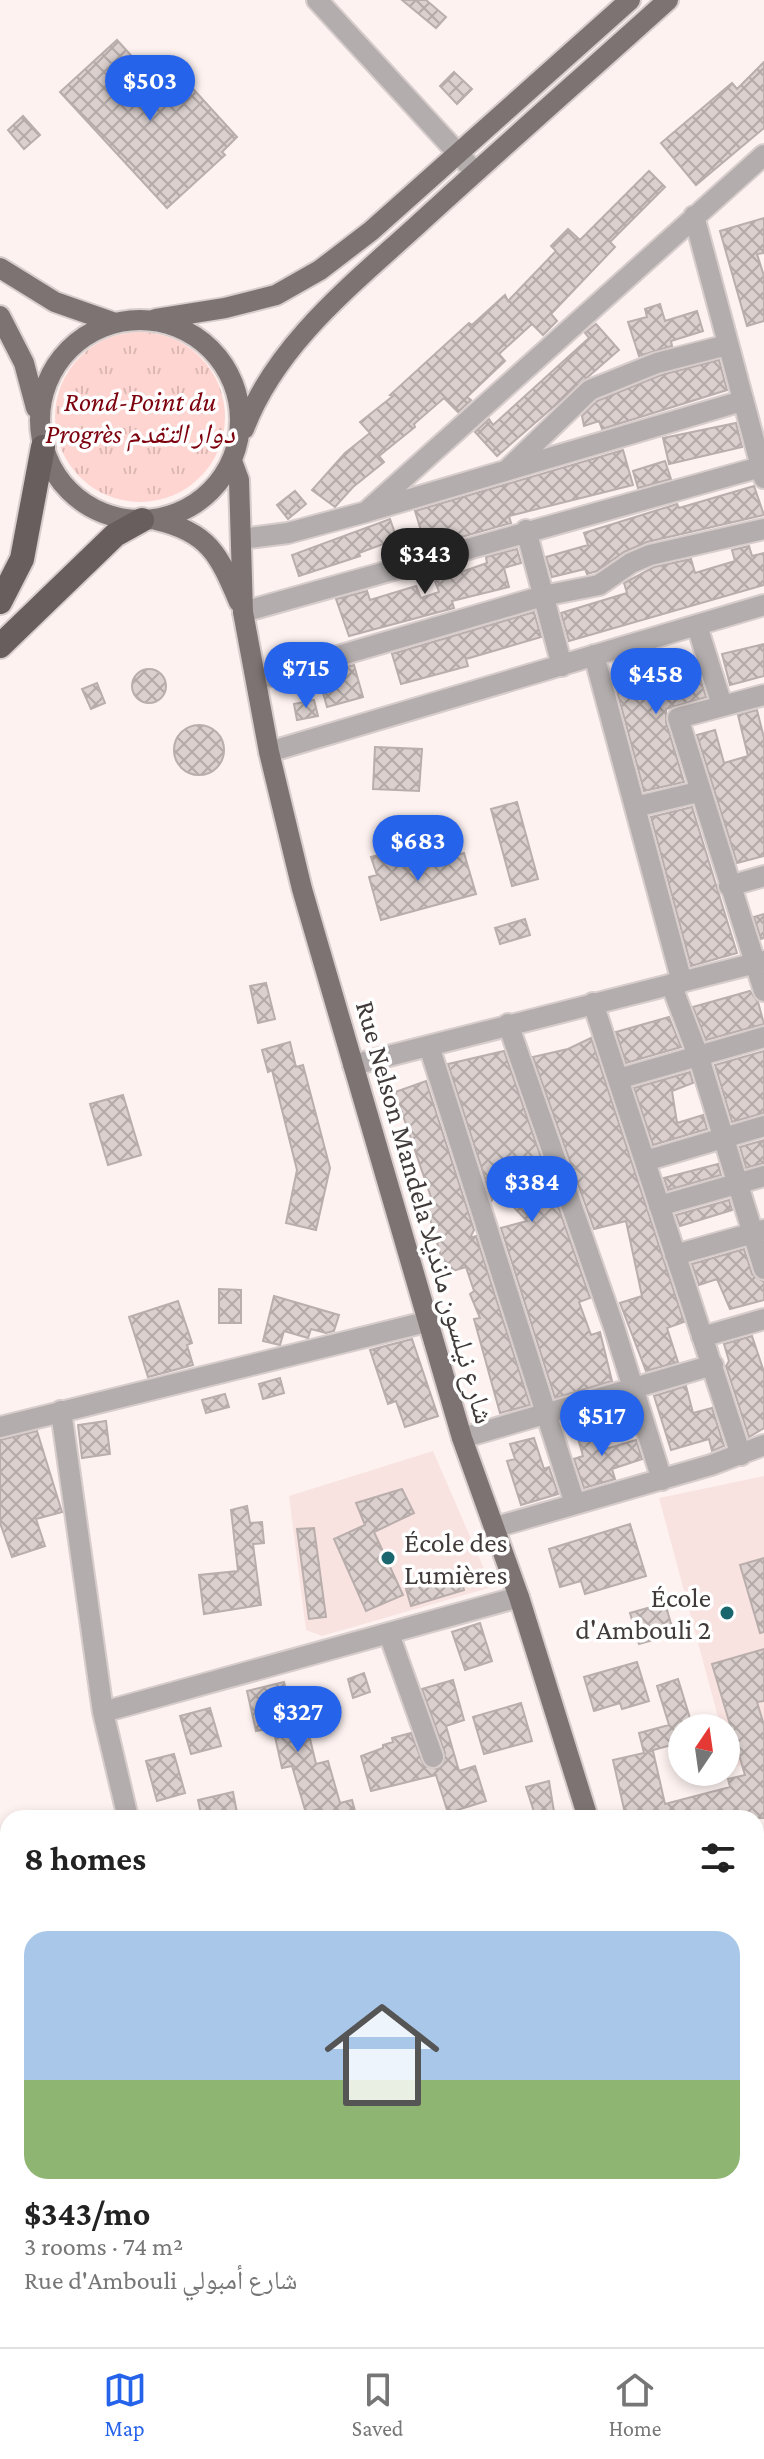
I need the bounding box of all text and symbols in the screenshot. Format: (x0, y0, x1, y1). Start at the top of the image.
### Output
pin: $503 (103, 55, 197, 123)
text: $503 (123, 66, 177, 95)
park label: Rond-Point du Progrès دوار التقدم (45, 386, 235, 452)
pin: $343 (378, 528, 472, 596)
text: $343 (399, 539, 451, 568)
pin: $715 (259, 642, 353, 710)
pin: $458 (609, 648, 703, 716)
text: $715 (282, 653, 330, 682)
text: $458 (629, 659, 683, 688)
pin: $683 (371, 815, 465, 883)
text: $683 (391, 826, 445, 855)
street label: Rue Nelson Mandela شارع نيلسون مانديلا (348, 997, 500, 1428)
pin: $384 (485, 1156, 579, 1224)
text: $384 (505, 1167, 559, 1196)
pin: $517 (555, 1390, 649, 1458)
text: $517 (578, 1401, 626, 1430)
place label: École des Lumières (404, 1527, 508, 1590)
marker: École des Lumières (379, 1549, 397, 1567)
place label: École d'Ambouli 2 (575, 1582, 711, 1645)
marker: École d'Ambouli 2 (718, 1604, 736, 1622)
pin: $327 (251, 1686, 345, 1754)
text: $327 (273, 1697, 323, 1726)
north arrow (668, 1714, 740, 1786)
map controls (668, 1714, 740, 1786)
icon: filters (696, 1836, 740, 1880)
text: 8 homes (24, 1840, 146, 1877)
icon: home (310, 1983, 454, 2127)
text: $343/mo (24, 2195, 150, 2232)
text: 3 rooms · 74 m² (24, 2232, 183, 2261)
text: Rue d'Ambouli شارع أمبولي (24, 2266, 297, 2295)
tab: Map (103, 2368, 147, 2441)
tab: Saved (352, 2368, 403, 2441)
tab: Home (609, 2368, 661, 2441)

